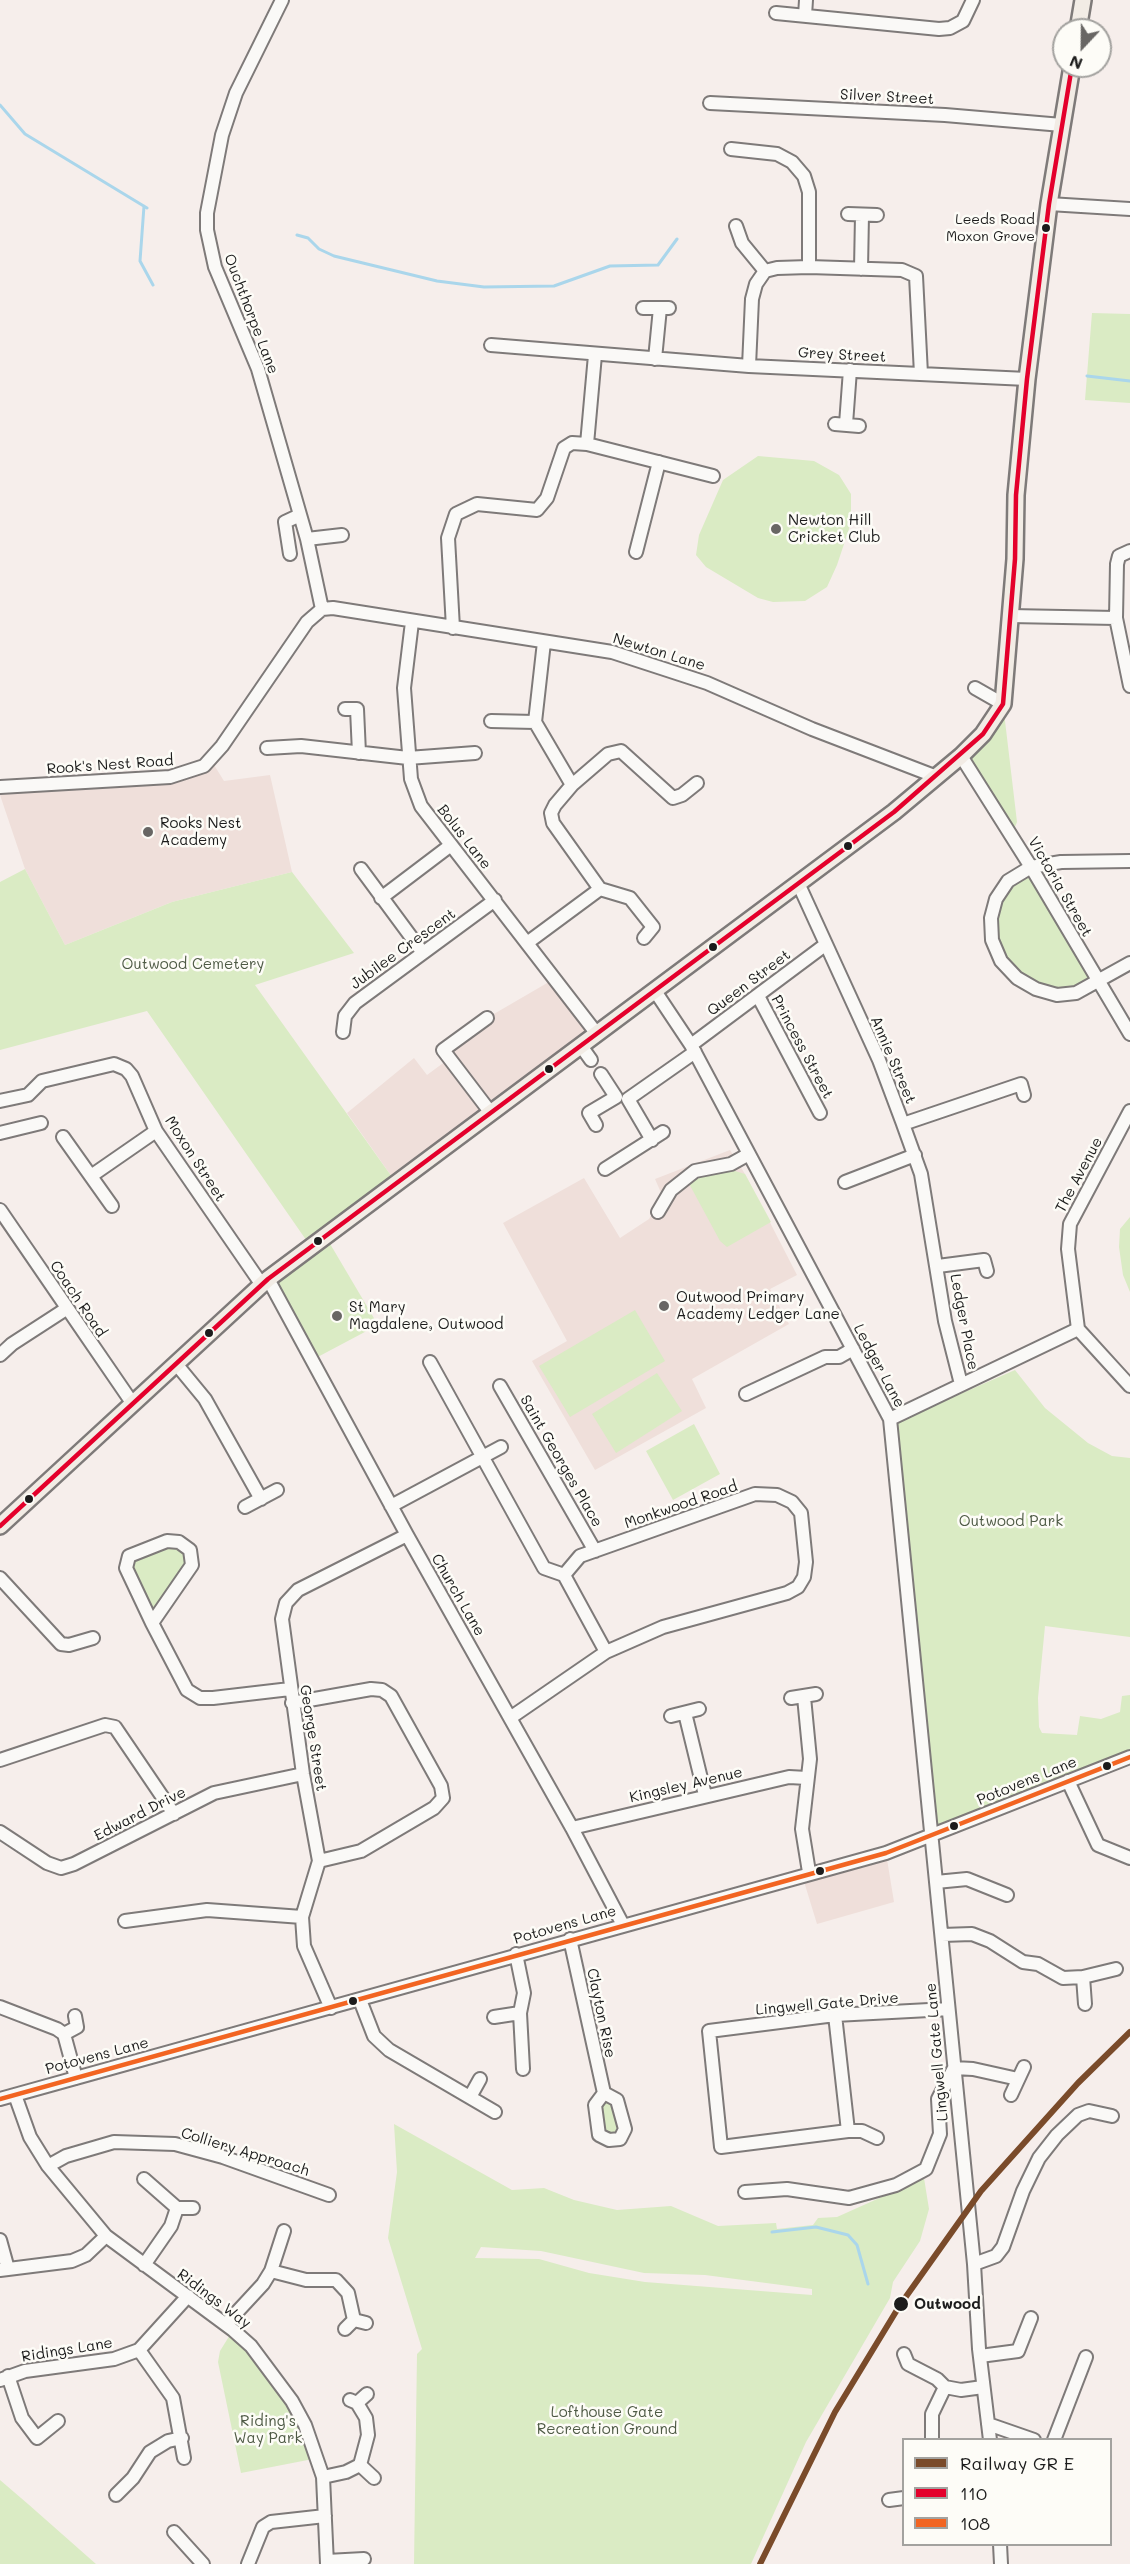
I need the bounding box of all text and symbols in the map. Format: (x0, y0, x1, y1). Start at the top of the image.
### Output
north arrow (1052, 18, 1112, 78)
text: N (1066, 51, 1085, 75)
street label: Silver Street (840, 86, 934, 108)
place label: Leeds Road Moxon Grove (946, 212, 1035, 244)
marker: Leeds Road Moxon Grove (1040, 222, 1052, 234)
street label: Ouchthorpe Lane (220, 251, 282, 377)
street label: Grey Street (797, 344, 887, 366)
place label: Newton Hill Cricket Club (788, 511, 881, 546)
marker: Newton Hill Cricket Club (769, 522, 783, 536)
street label: Newton Lane (611, 629, 707, 675)
street label: Rook's Nest Road (46, 752, 174, 778)
street label: Bolus Lane (433, 801, 495, 873)
place label: Rooks Nest Academy (160, 814, 242, 849)
marker: Rooks Nest Academy (141, 825, 155, 839)
street label: Victoria Street (1024, 834, 1096, 940)
unlabelled marker (842, 840, 854, 852)
street label: Jubilee Crescent (347, 905, 459, 993)
unlabelled marker (707, 941, 719, 953)
street label: Queen Street (704, 946, 794, 1020)
park label: Outwood Cemetery (122, 955, 264, 973)
street label: Princess Street (767, 992, 837, 1102)
street label: Annie Street (866, 1013, 920, 1107)
unlabelled marker (543, 1063, 555, 1075)
street label: Moxon Street (161, 1113, 229, 1205)
street label: The Avenue (1052, 1134, 1106, 1216)
unlabelled marker (312, 1235, 324, 1247)
street label: Coach Road (46, 1257, 110, 1341)
street label: Ledger Place (946, 1272, 982, 1372)
place label: Outwood Primary Academy Ledger Lane (676, 1288, 840, 1323)
place label: St Mary Magdalene, Outwood (349, 1298, 503, 1333)
marker: Outwood Primary Academy Ledger Lane (657, 1299, 671, 1313)
marker: St Mary Magdalene, Outwood (330, 1309, 344, 1323)
street label: Ledger Lane (849, 1321, 909, 1411)
unlabelled marker (203, 1327, 215, 1339)
street label: Saint Georges Place (516, 1392, 606, 1530)
street label: Monkwood Road (622, 1477, 740, 1533)
unlabelled marker (23, 1493, 35, 1505)
park label: Outwood Park (959, 1512, 1063, 1530)
street label: Church Lane (427, 1551, 489, 1639)
street label: George Street (296, 1684, 330, 1792)
street label: Potovens Lane (974, 1753, 1080, 1809)
unlabelled marker (1101, 1760, 1113, 1772)
street label: Kingsley Avenue (628, 1763, 744, 1807)
street label: Edward Drive (91, 1783, 189, 1845)
unlabelled marker (948, 1820, 960, 1832)
unlabelled marker (814, 1865, 826, 1877)
street label: Potovens Lane (512, 1902, 618, 1948)
street label: Clayton Rise (583, 1967, 619, 2059)
street label: Lingwell Gate Lane (922, 1982, 952, 2122)
street label: Lingwell Gate Drive (755, 1989, 899, 2019)
unlabelled marker (347, 1995, 359, 2007)
street label: Potovens Lane (43, 2034, 151, 2078)
street label: Colliery Approach (179, 2124, 311, 2180)
street label: Ridings Way (174, 2265, 254, 2333)
marker: Outwood (892, 2295, 910, 2313)
place label: Outwood (914, 2295, 981, 2313)
street label: Ridings Lane (20, 2334, 114, 2366)
park label: Lofthouse Gate Recreation Ground (537, 2403, 677, 2438)
park label: Riding's Way Park (233, 2412, 303, 2447)
legend (902, 2438, 1112, 2546)
text: Railway GR E (960, 2451, 1074, 2475)
text: 110 (960, 2481, 987, 2505)
text: 108 (960, 2511, 990, 2535)

